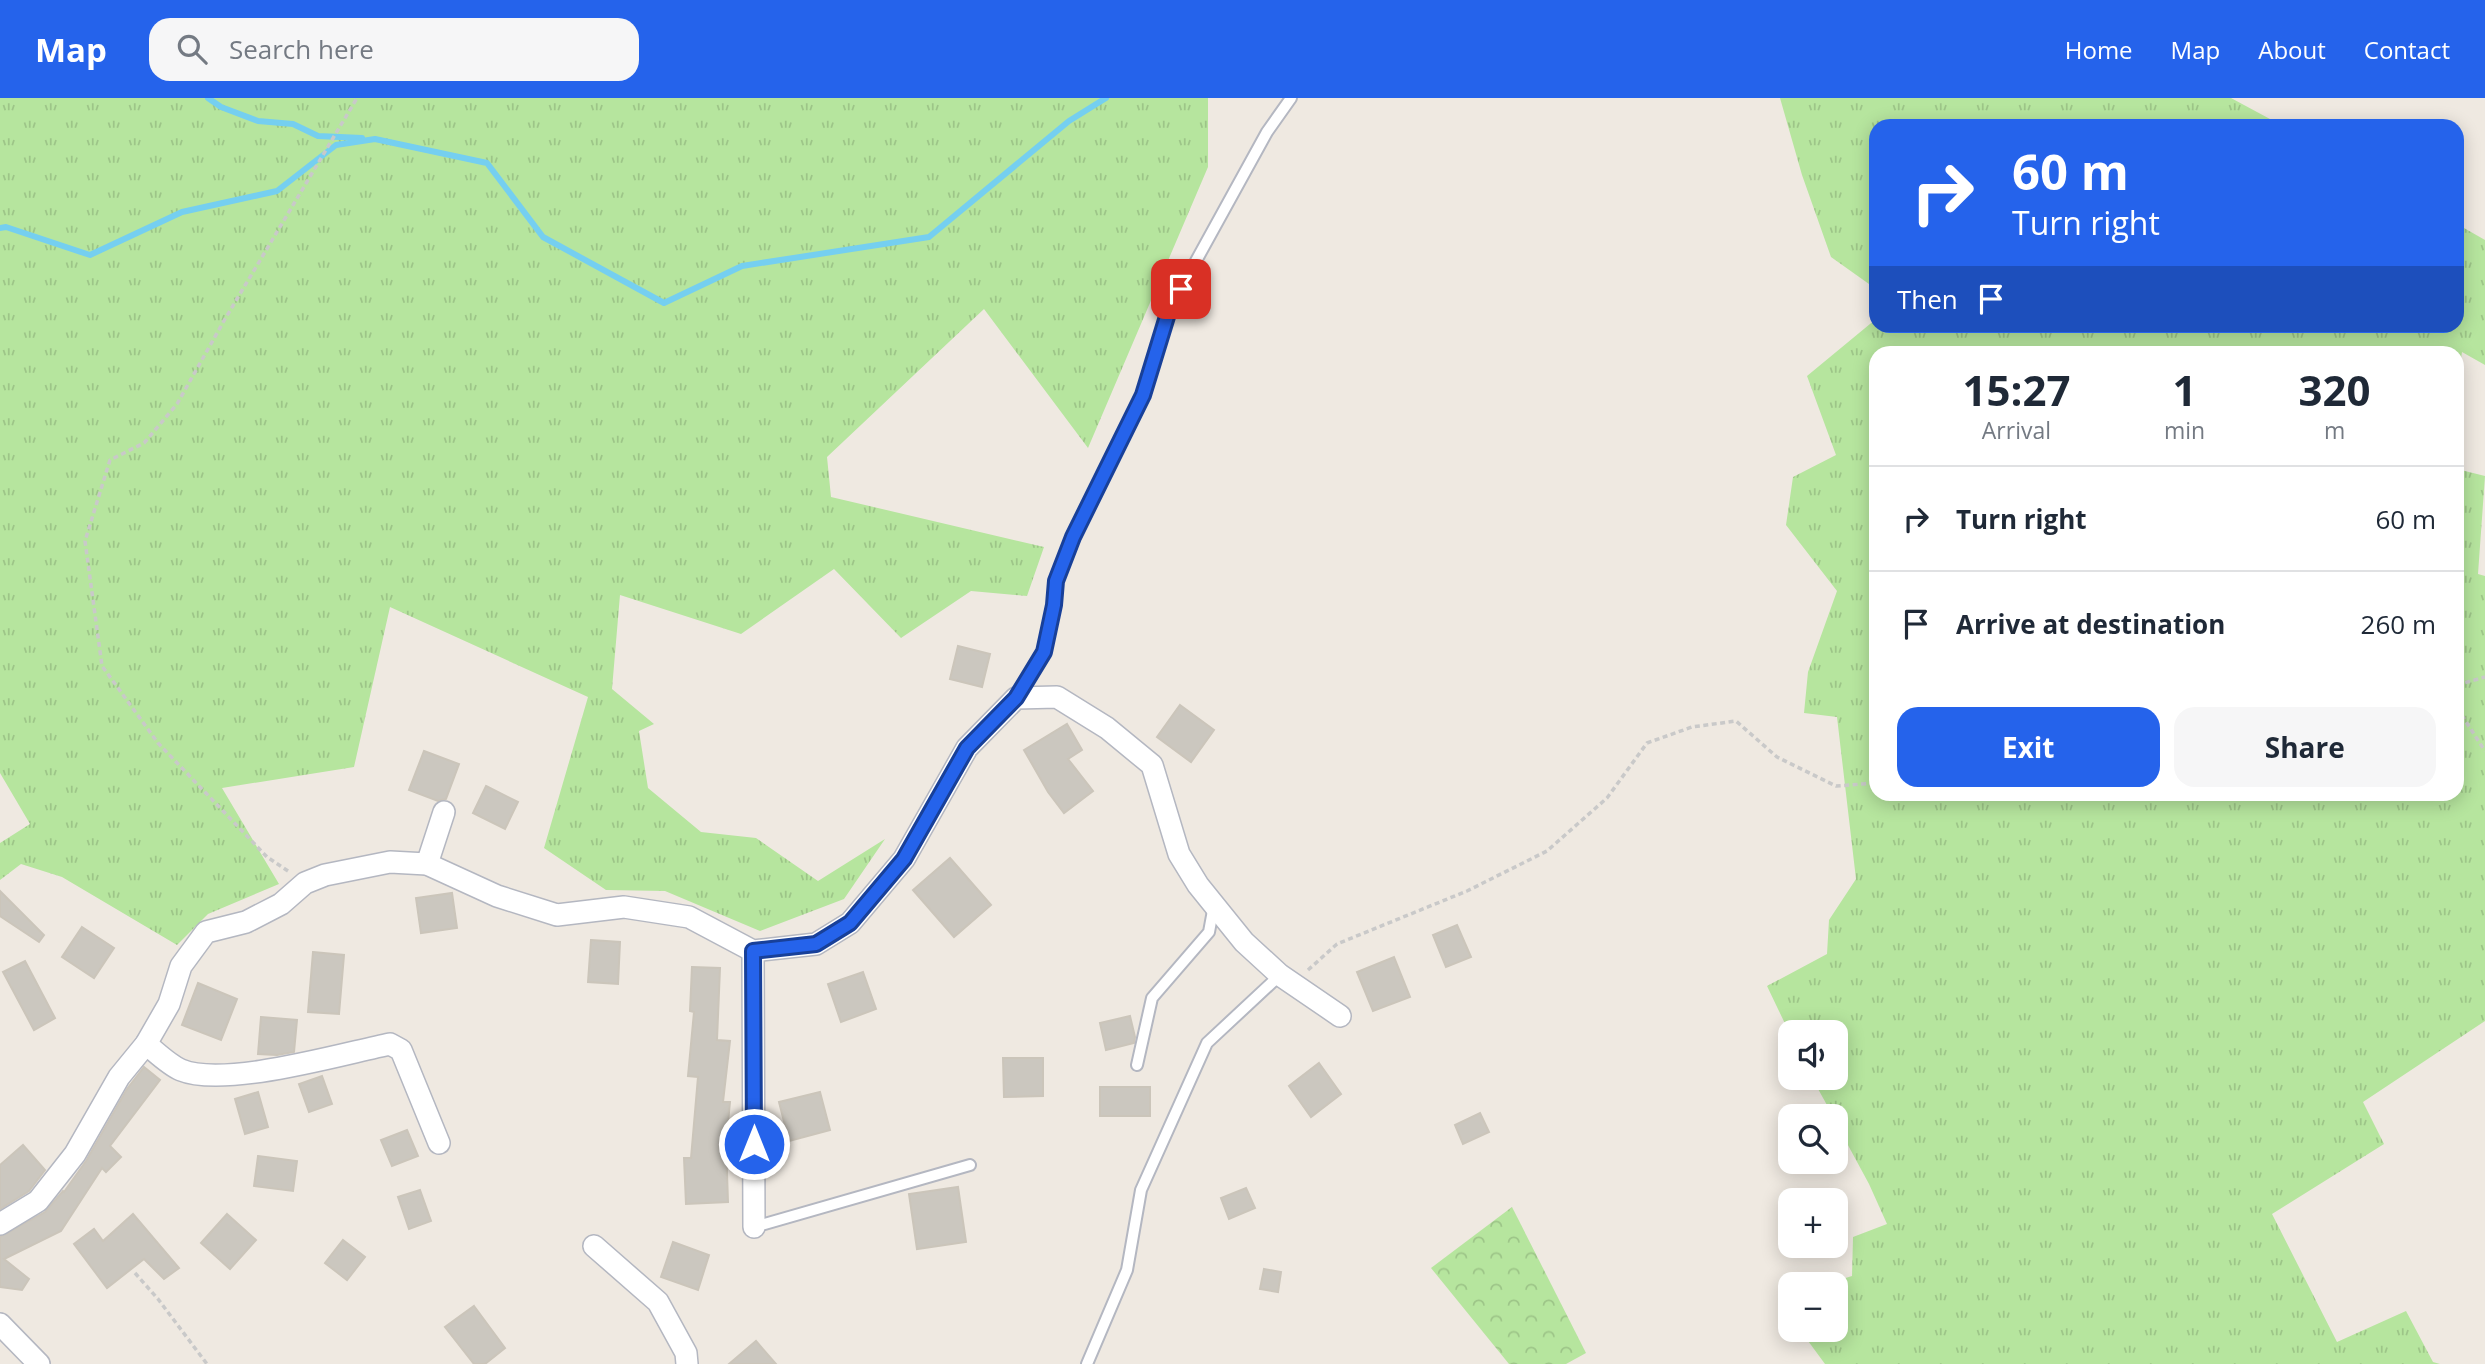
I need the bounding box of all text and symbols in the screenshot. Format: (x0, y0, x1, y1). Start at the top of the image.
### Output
search box (149, 18, 639, 81)
text: Map (35, 27, 107, 72)
icon: search (173, 30, 211, 68)
text: Search here (229, 31, 374, 67)
text: Home (2065, 33, 2133, 66)
text: Map (2171, 33, 2220, 66)
text: About (2258, 33, 2326, 66)
text: Contact (2364, 33, 2450, 66)
text: 60 m (2012, 138, 2129, 204)
icon: right (1897, 147, 1988, 238)
text: Turn right (2012, 201, 2160, 244)
pin (1151, 259, 1211, 319)
icon: arrive (1162, 270, 1200, 308)
icon: arrive (1972, 280, 2010, 318)
text: Then (1897, 281, 1958, 317)
text: 15:27 (1962, 361, 2070, 418)
text: 1 (2172, 361, 2197, 418)
text: 320 (2299, 361, 2371, 418)
text: Arrival (1982, 414, 2051, 446)
text: min (2164, 414, 2205, 446)
text: m (2324, 414, 2345, 446)
icon: right (1897, 500, 1935, 538)
text: Turn right (1956, 501, 2087, 537)
text: 60 m (2375, 501, 2436, 537)
icon: arrive (1897, 605, 1935, 643)
text: Arrive at destination (1956, 606, 2225, 642)
text: 260 m (2361, 606, 2436, 642)
button: Exit (1897, 707, 2160, 787)
button: Share (2174, 707, 2436, 787)
map controls (1778, 1020, 1848, 1342)
button: sound (1778, 1020, 1848, 1090)
button: search (1778, 1104, 1848, 1174)
position arrow (717, 1107, 791, 1181)
button: + (1778, 1188, 1848, 1258)
button: − (1778, 1272, 1848, 1342)

